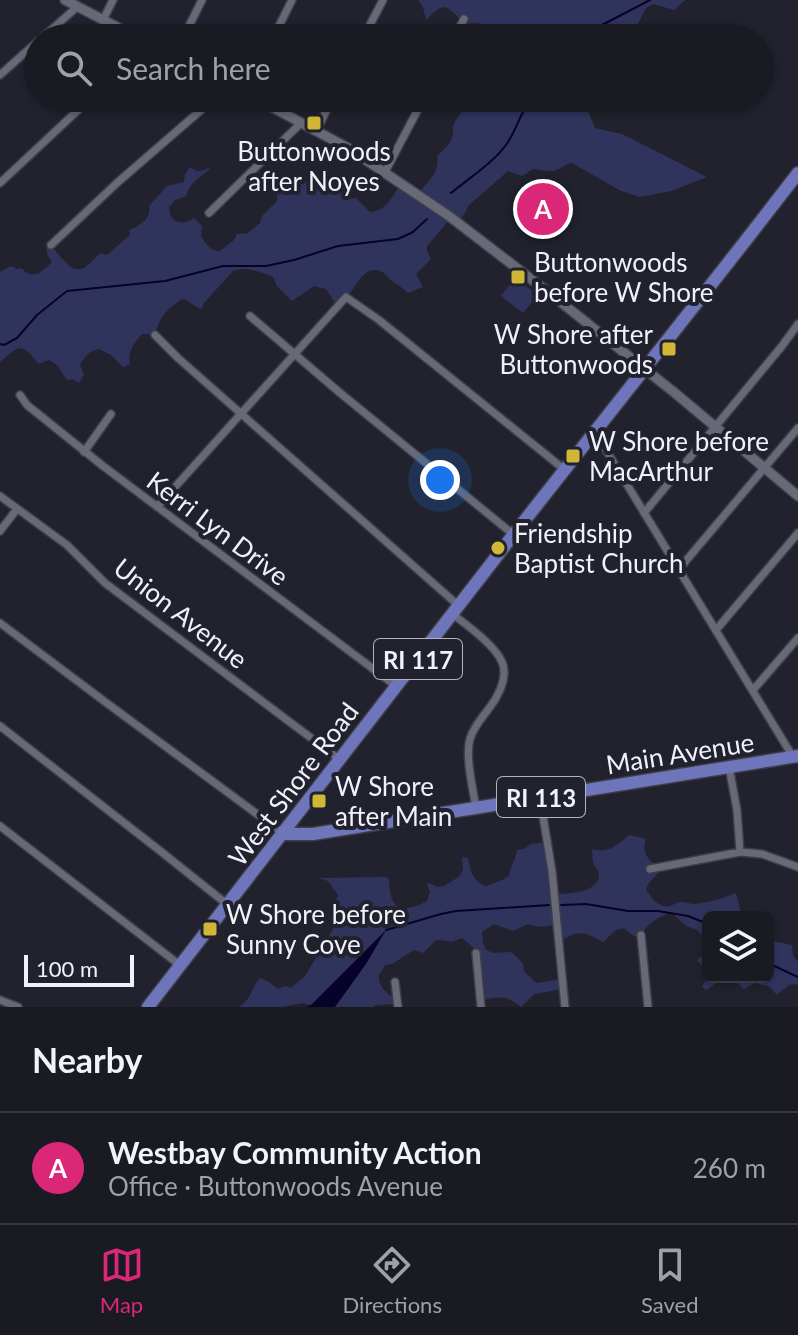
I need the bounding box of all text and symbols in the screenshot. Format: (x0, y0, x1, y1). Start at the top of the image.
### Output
search box (24, 24, 774, 112)
icon: search (52, 46, 96, 90)
text: Search here (116, 50, 271, 86)
marker: Buttonwoods after Noyes (305, 114, 323, 132)
place label: Buttonwoods after Noyes (237, 135, 391, 197)
pin: A (517, 179, 569, 239)
place label: Buttonwoods before W Shore (534, 246, 714, 308)
marker: Buttonwoods before W Shore (509, 268, 527, 286)
place label: W Shore after Buttonwoods (494, 318, 654, 380)
marker: W Shore after Buttonwoods (660, 340, 678, 358)
place label: W Shore before MacArthur (589, 425, 769, 487)
marker: W Shore before MacArthur (564, 447, 582, 465)
your location (420, 460, 460, 500)
street label: Kerri Lyn Drive (141, 464, 295, 592)
place label: Friendship Baptist Church (514, 517, 683, 579)
marker: Friendship Baptist Church (489, 539, 507, 557)
street label: Union Avenue (108, 551, 254, 675)
road number: RI 117 (374, 639, 462, 679)
street label: West Shore Road (221, 696, 365, 872)
street label: Main Avenue (604, 726, 756, 780)
place label: W Shore after Main (335, 770, 452, 832)
road number: RI 113 (497, 777, 585, 817)
marker: W Shore after Main (310, 792, 328, 810)
place label: W Shore before Sunny Cove (226, 898, 406, 960)
map controls (702, 911, 774, 983)
button: layers (702, 911, 774, 983)
marker: W Shore before Sunny Cove (201, 920, 219, 938)
scale bar (24, 951, 134, 987)
text: 100 m (36, 955, 98, 982)
text: Nearby (32, 1039, 143, 1080)
text: Westbay Community Action (108, 1134, 482, 1170)
text: A (49, 1152, 67, 1184)
text: 260 m (693, 1152, 766, 1184)
text: Office · Buttonwoods Avenue (108, 1170, 443, 1202)
tab: Map (100, 1243, 144, 1318)
tab: Directions (343, 1243, 442, 1318)
tab: Saved (641, 1243, 698, 1318)

